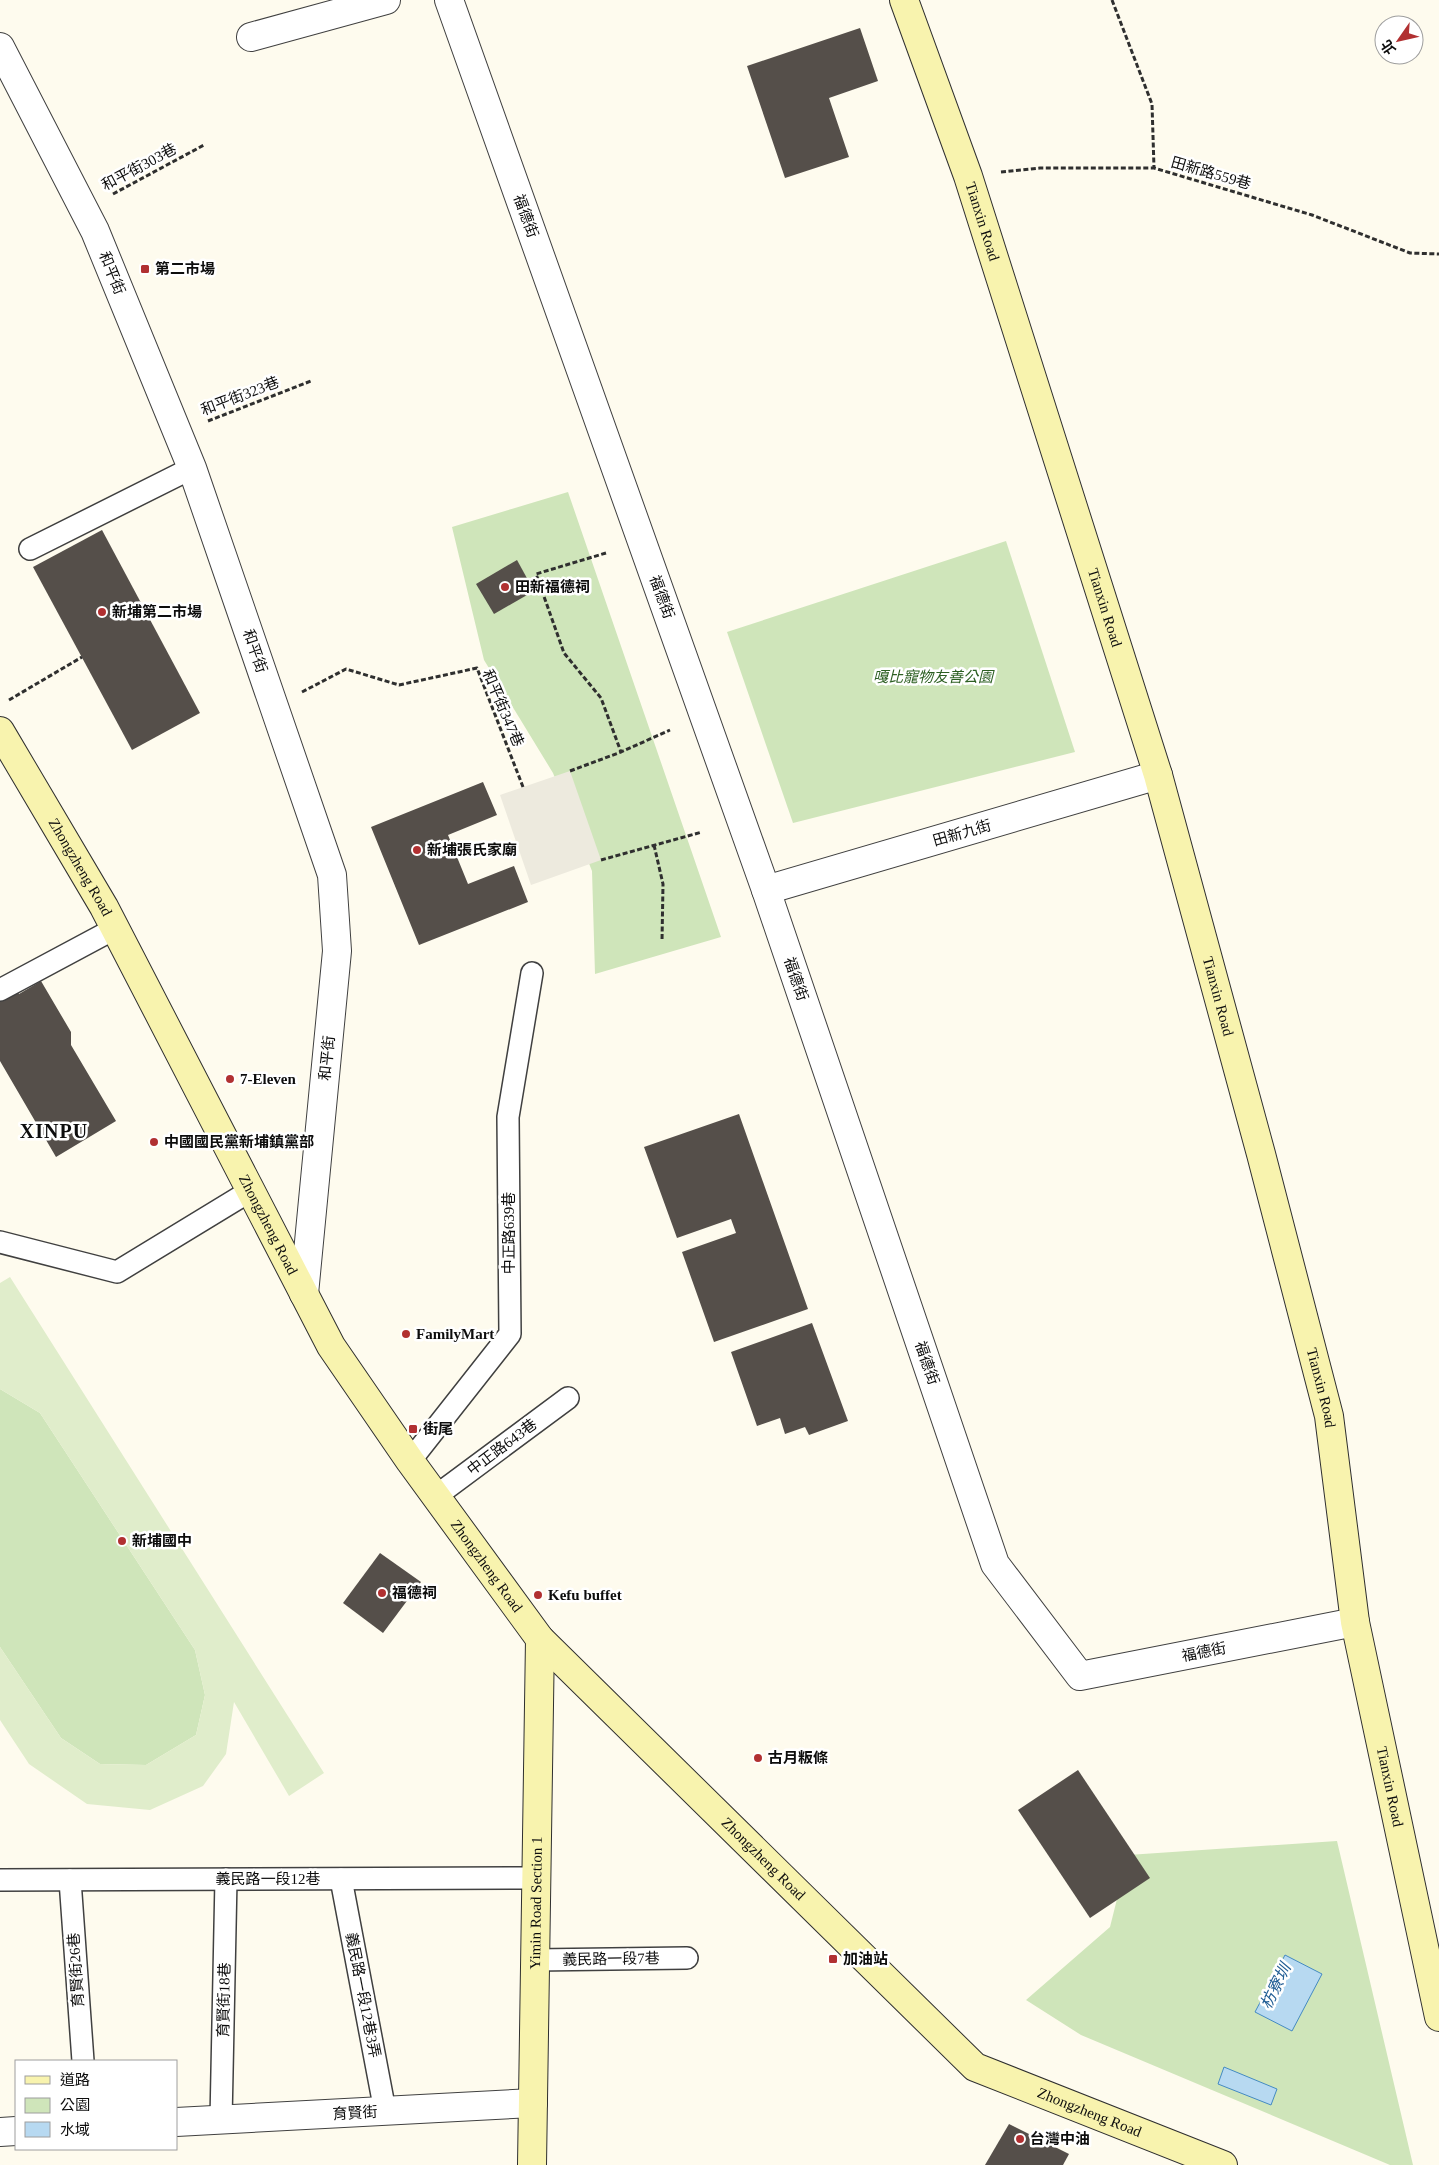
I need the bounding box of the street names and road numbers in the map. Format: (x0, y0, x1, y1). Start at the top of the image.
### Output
street label: 和平街303巷 (99, 141, 179, 193)
street label: 田新路559巷 (1169, 154, 1253, 192)
street label: Tianxin Road (962, 180, 1003, 263)
street label: 福德街 (511, 192, 542, 240)
street label: 和平街 (96, 249, 128, 297)
street label: 和平街323巷 (199, 374, 281, 418)
street label: Tianxin Road (1085, 566, 1125, 649)
street label: 福德街 (647, 573, 678, 621)
street label: 和平街 (240, 627, 270, 675)
street label: 和平街347巷 (480, 667, 526, 749)
street label: Zhongzheng Road (45, 815, 115, 919)
street label: 田新九街 (931, 817, 993, 849)
street label: 福德街 (781, 955, 812, 1003)
street label: Tianxin Road (1200, 955, 1237, 1038)
street label: 和平街 (317, 1035, 337, 1081)
street label: Zhongzheng Road (236, 1172, 301, 1278)
street label: 中正路639巷 (501, 1192, 517, 1274)
street label: 福德街 (912, 1339, 943, 1387)
street label: Tianxin Road (1304, 1346, 1338, 1429)
street label: 中正路643巷 (464, 1416, 540, 1478)
street label: Zhongzheng Road (448, 1517, 526, 1616)
street label: 福德街 (1180, 1639, 1228, 1664)
street label: Tianxin Road (1374, 1745, 1406, 1829)
street label: Zhongzheng Road (718, 1814, 809, 1904)
street label: Yimin Road Section 1 (527, 1836, 545, 1970)
street label: 義民路一段12巷 (215, 1871, 321, 1887)
street label: 義民路一段12巷3弄 (343, 1931, 383, 2059)
street label: 育賢街26巷 (65, 1932, 87, 2008)
street label: 義民路一段7巷 (562, 1950, 660, 1968)
street label: 育賢街18巷 (215, 1962, 233, 2038)
street label: Zhongzheng Road (1035, 2085, 1144, 2140)
street label: 育賢街 (332, 2104, 378, 2122)

